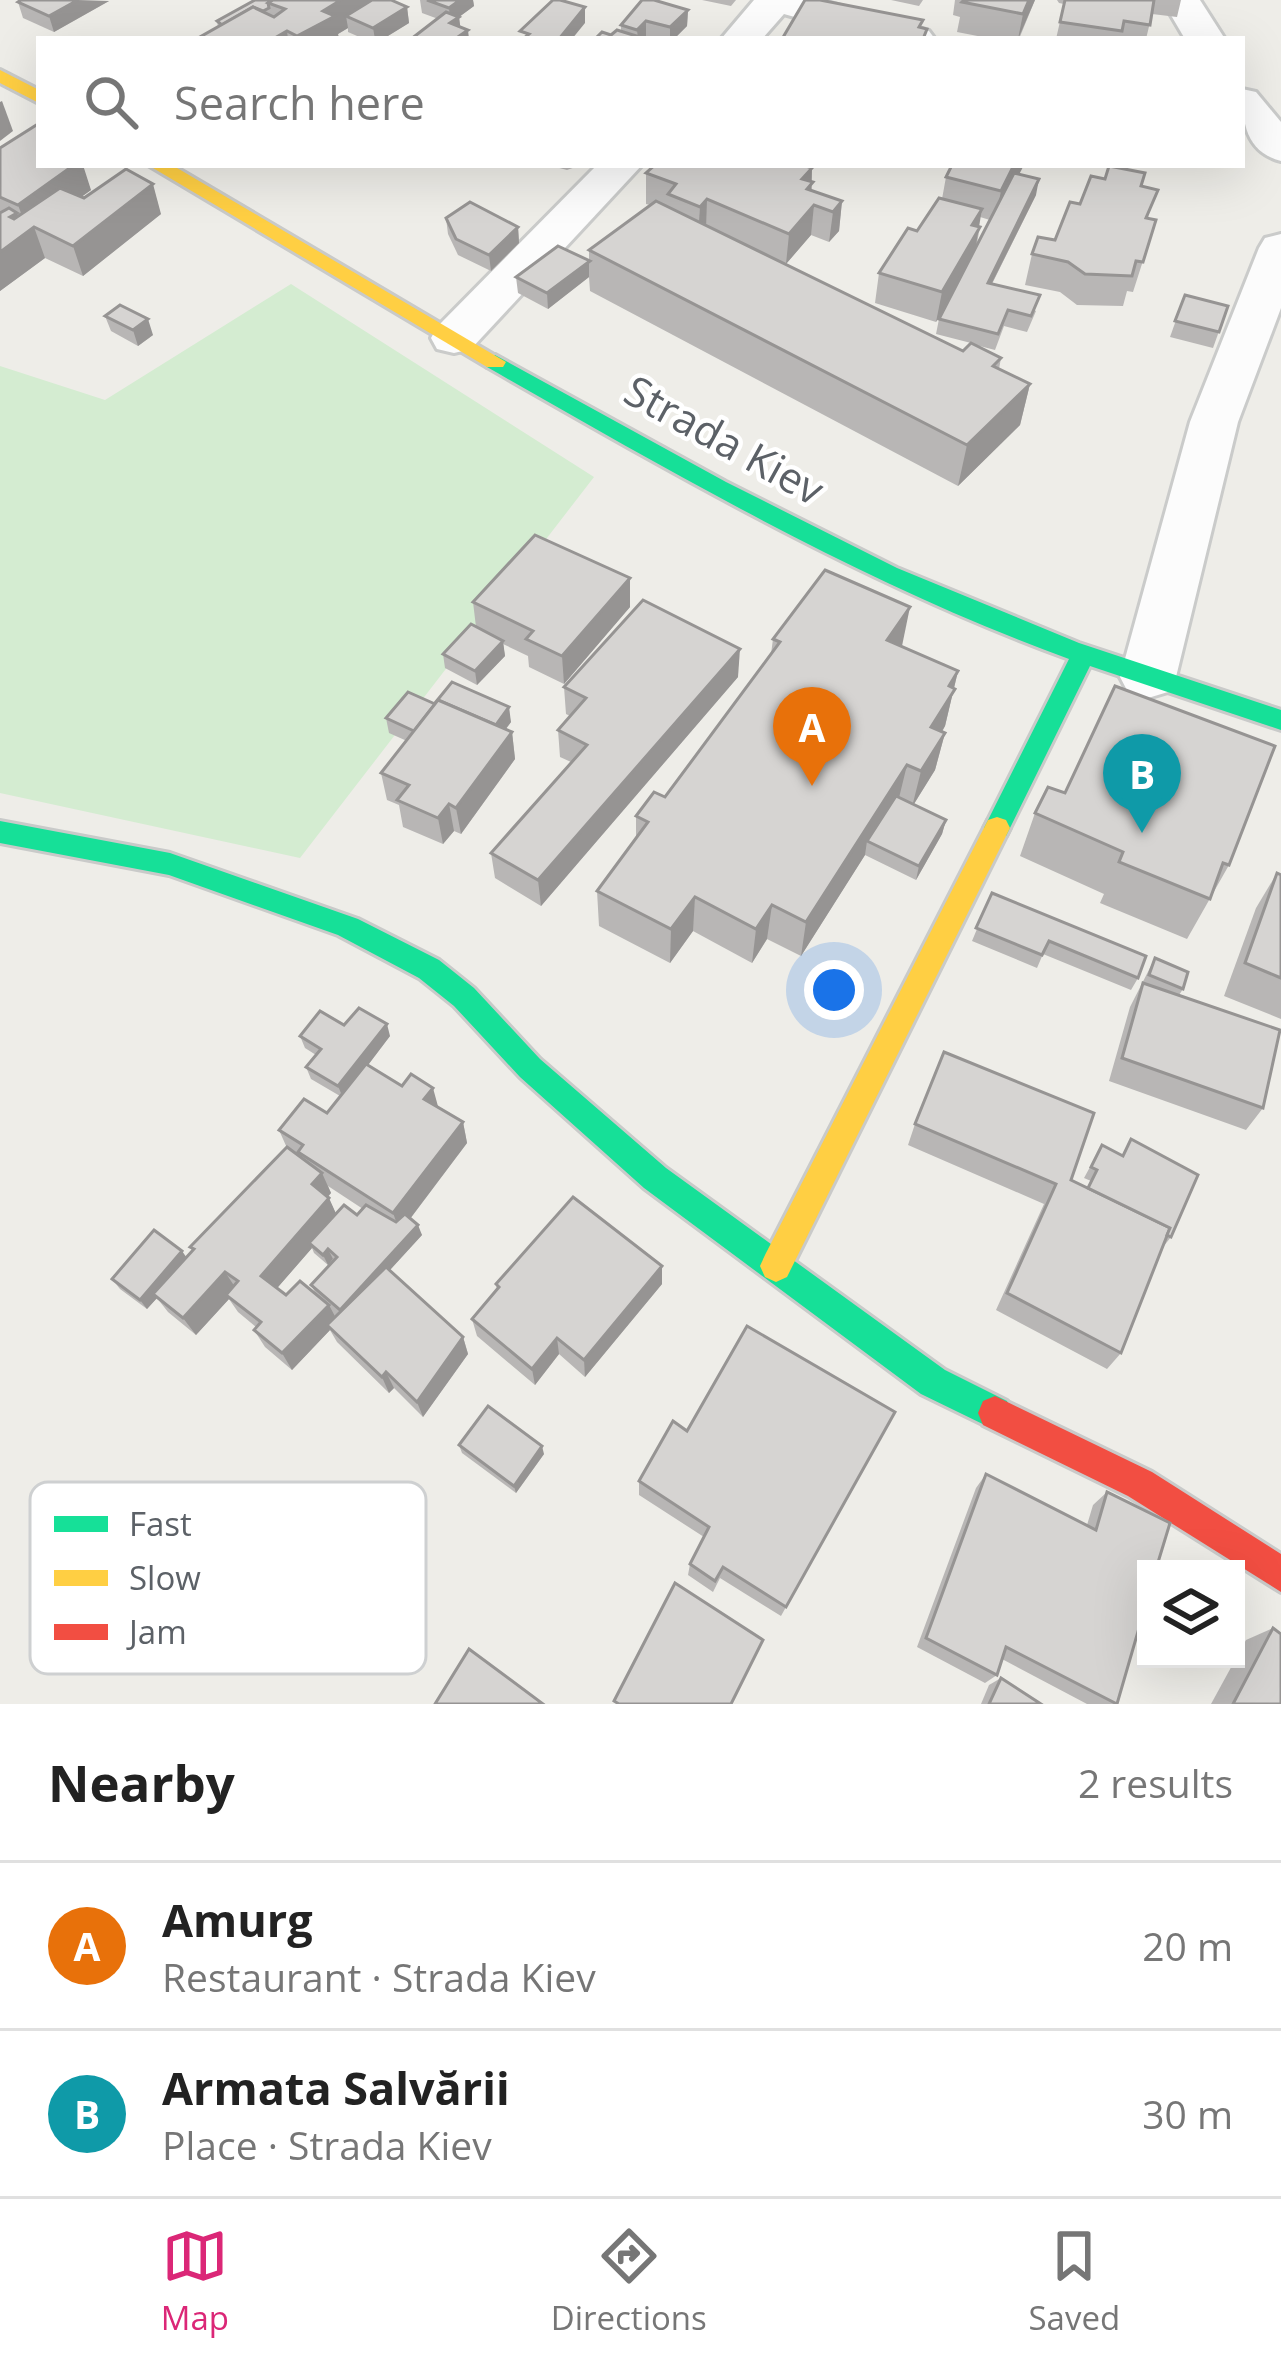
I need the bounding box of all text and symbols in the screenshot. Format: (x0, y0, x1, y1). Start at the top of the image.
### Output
search box (36, 36, 1245, 168)
icon: search (78, 69, 144, 135)
text: Search here (174, 72, 425, 133)
street label: Strada Kiev (615, 361, 835, 517)
pin: A (773, 687, 851, 786)
pin: B (1103, 734, 1181, 833)
your location (804, 960, 864, 1020)
legend (30, 1482, 426, 1674)
text: Fast (129, 1501, 192, 1546)
text: Slow (129, 1555, 201, 1600)
map controls (1137, 1560, 1245, 1668)
button: layers (1137, 1560, 1245, 1668)
text: Jam (126, 1609, 187, 1654)
text: Nearby (48, 1747, 235, 1817)
text: 2 results (1078, 1756, 1233, 1809)
text: Amurg (162, 1889, 313, 1950)
text: A (74, 1919, 100, 1972)
text: 20 m (1142, 1919, 1233, 1972)
text: Restaurant · Strada Kiev (162, 1950, 596, 2003)
text: Armata Salvării (162, 2057, 510, 2118)
text: B (74, 2087, 100, 2140)
text: 30 m (1142, 2087, 1233, 2140)
text: Place · Strada Kiev (162, 2118, 492, 2171)
tab: Map (161, 2223, 229, 2340)
tab: Directions (551, 2223, 707, 2340)
tab: Saved (1028, 2223, 1120, 2340)

